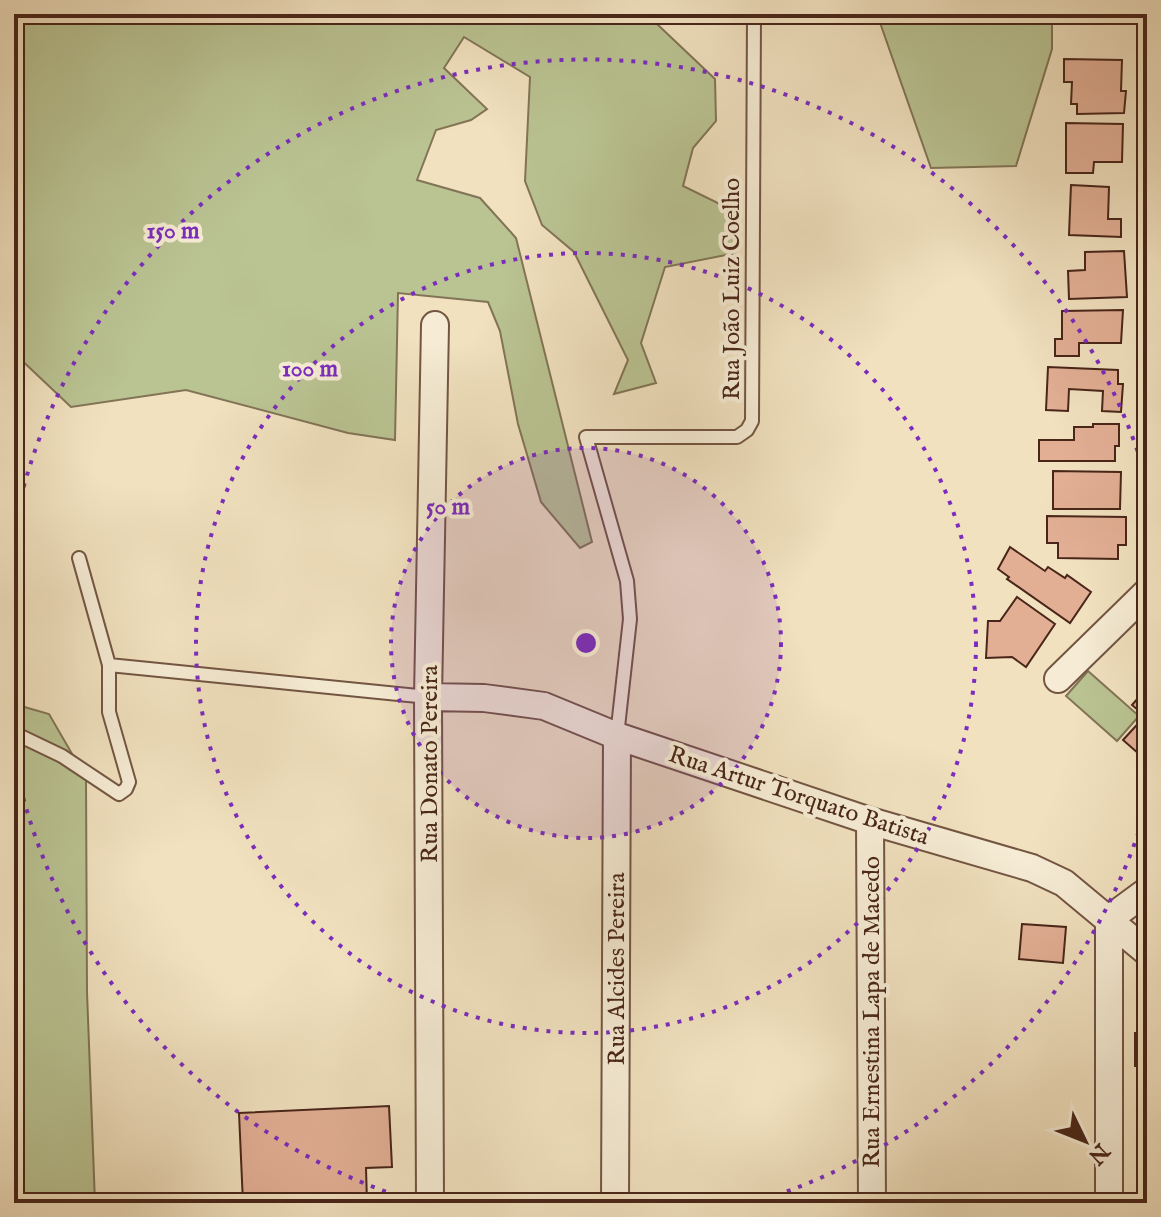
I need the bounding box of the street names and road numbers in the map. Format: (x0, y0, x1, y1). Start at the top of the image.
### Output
street label: Rua João Luiz Coelho (717, 178, 748, 400)
street label: Rua Donato Pereira (415, 664, 446, 863)
street label: Rua Artur Torquato Batista (664, 740, 933, 853)
street label: Rua Ernestina Lapa de Macedo (857, 856, 888, 1168)
street label: Rua Alcides Pereira (602, 872, 633, 1066)

